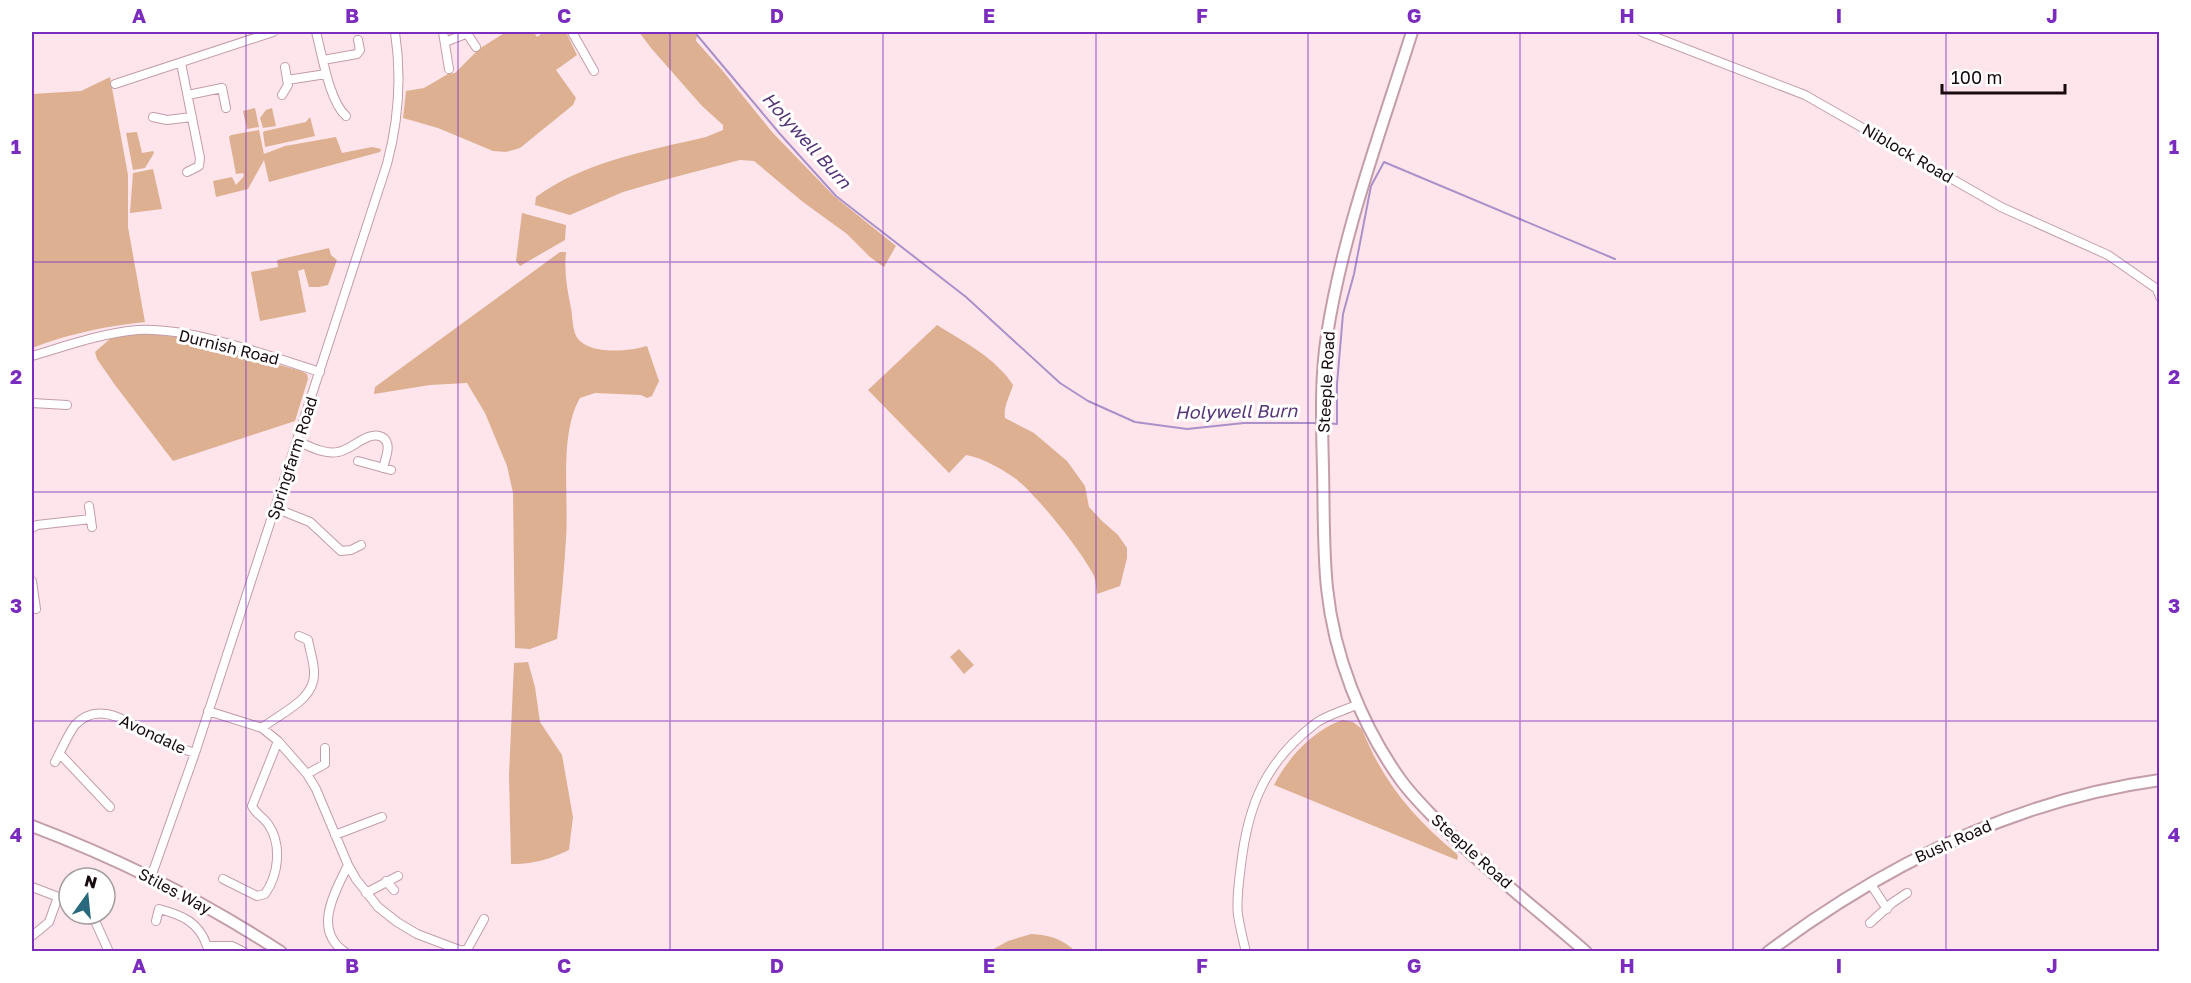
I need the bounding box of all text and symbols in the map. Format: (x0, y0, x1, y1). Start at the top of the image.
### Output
text: A (132, 3, 146, 27)
text: B (345, 3, 359, 27)
text: C (557, 3, 571, 27)
text: D (770, 3, 784, 27)
text: E (983, 3, 995, 27)
text: F (1196, 3, 1208, 27)
text: G (1407, 3, 1421, 27)
text: H (1619, 3, 1635, 27)
text: I (1836, 3, 1842, 27)
text: J (2046, 3, 2058, 27)
scale bar (1942, 57, 2065, 95)
text: 100 m (1951, 66, 2002, 88)
water label: Holywell Burn (758, 87, 857, 193)
street label: Niblock Road (1859, 119, 1957, 187)
text: 1 (11, 134, 21, 158)
text: 1 (2169, 134, 2179, 158)
street label: Durnish Road (177, 325, 281, 369)
street label: Steeple Road (1313, 330, 1339, 434)
text: 2 (10, 364, 22, 388)
text: 2 (2168, 364, 2180, 388)
street label: Springfarm Road (263, 394, 321, 522)
water label: Holywell Burn (1175, 399, 1298, 423)
text: 3 (10, 593, 22, 617)
text: 3 (2168, 593, 2180, 617)
street label: Avondale (117, 710, 189, 758)
street label: Steeple Road (1427, 809, 1517, 893)
street label: Bush Road (1912, 815, 1994, 867)
text: 4 (10, 822, 22, 846)
text: 4 (2168, 822, 2180, 846)
street label: Stiles Way (135, 863, 215, 919)
north arrow (57, 866, 117, 926)
text: N (82, 870, 99, 893)
text: A (132, 953, 146, 977)
text: B (345, 953, 359, 977)
text: C (557, 953, 571, 977)
text: D (770, 953, 784, 977)
text: E (983, 953, 995, 977)
text: F (1196, 953, 1208, 977)
text: G (1407, 953, 1421, 977)
text: H (1619, 953, 1635, 977)
text: I (1836, 953, 1842, 977)
text: J (2046, 953, 2058, 977)

